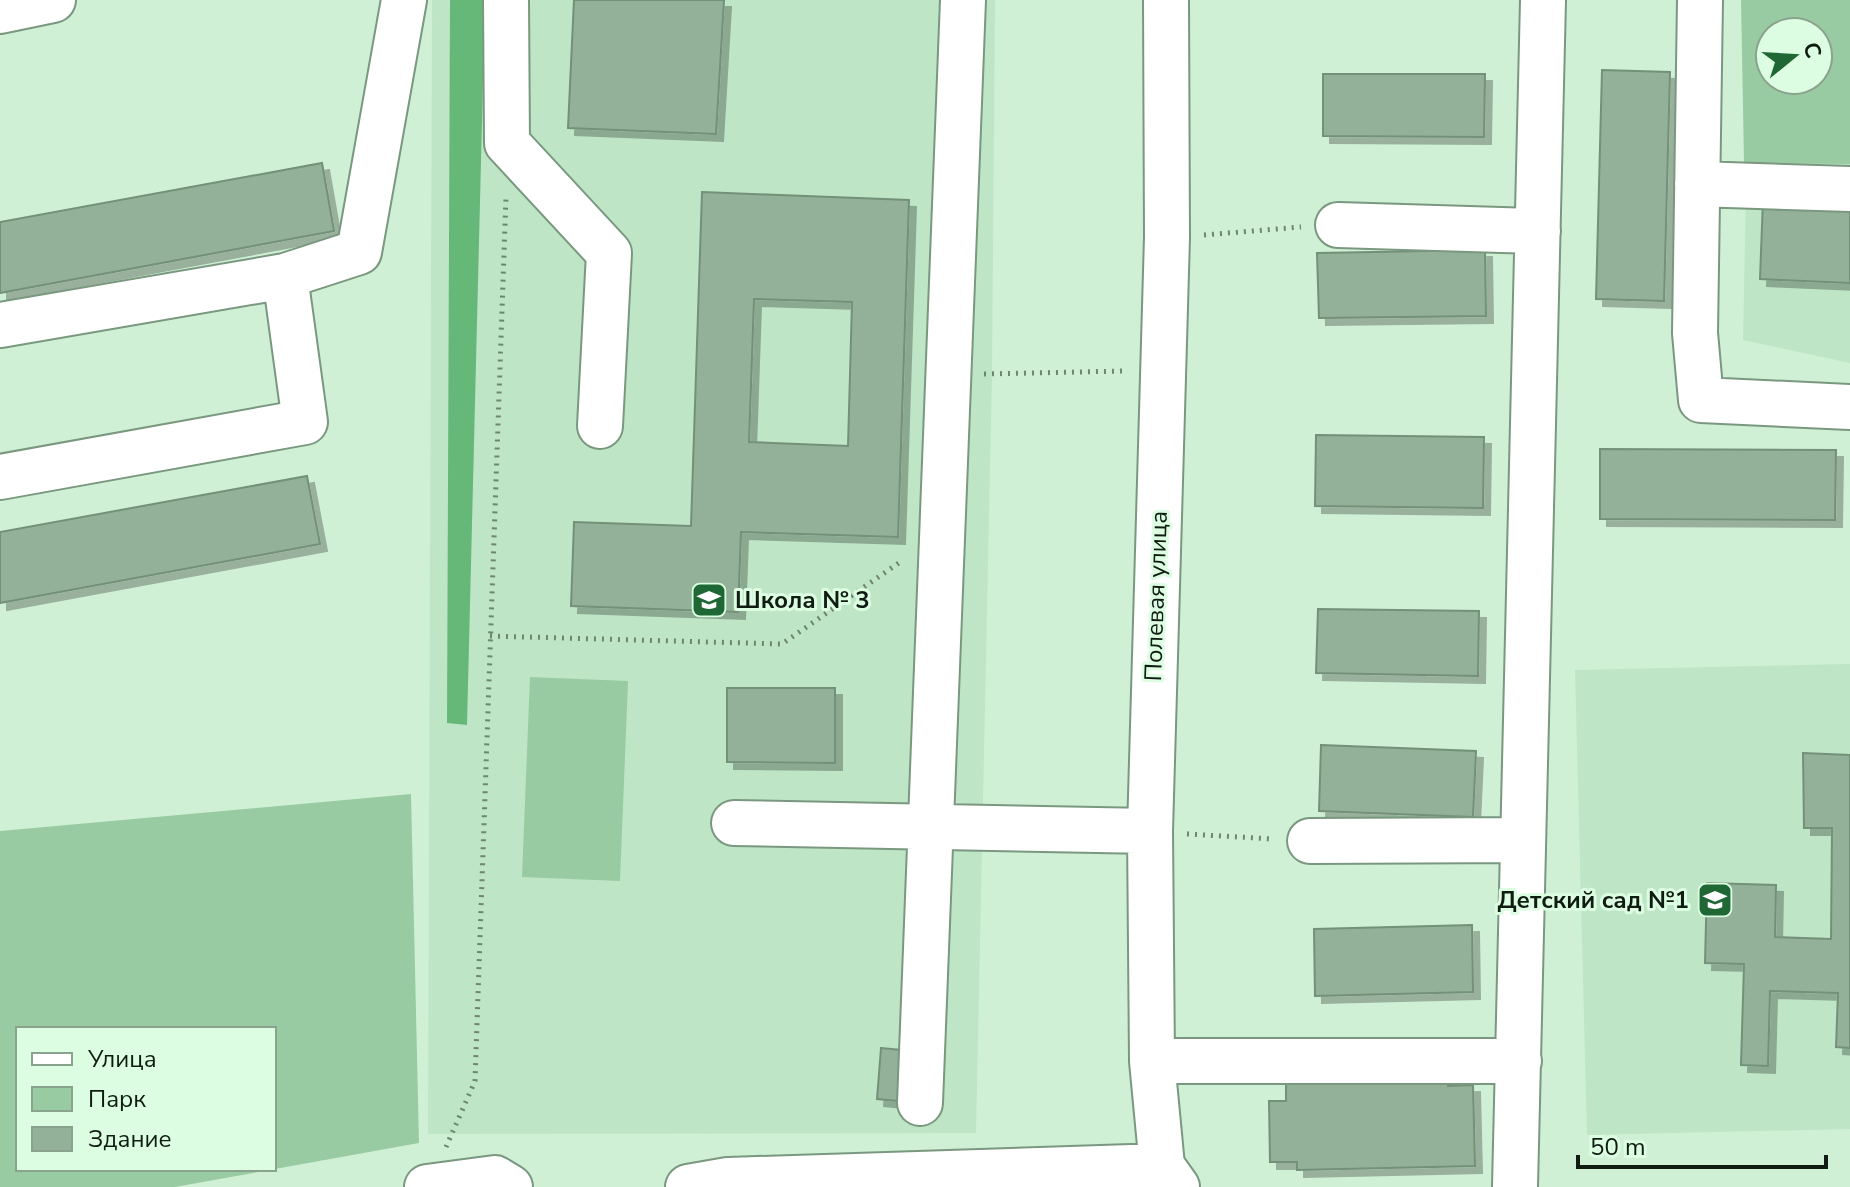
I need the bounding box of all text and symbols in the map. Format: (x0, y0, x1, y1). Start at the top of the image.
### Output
north arrow (1754, 16, 1834, 96)
text: С (1795, 38, 1829, 62)
street label: Полевая улица (1137, 510, 1175, 682)
school or university icon: Школа № 3 (690, 581, 728, 619)
place label: Школа № 3 (735, 584, 870, 616)
school or university icon: Детский сад №1 (1696, 881, 1734, 919)
place label: Детский сад №1 (1497, 884, 1689, 916)
legend (16, 1027, 276, 1171)
text: Улица (87, 1043, 157, 1075)
text: Парк (88, 1083, 146, 1115)
scale bar (1578, 1119, 1826, 1169)
text: Здание (88, 1123, 172, 1155)
text: 50 m (1590, 1131, 1646, 1163)

